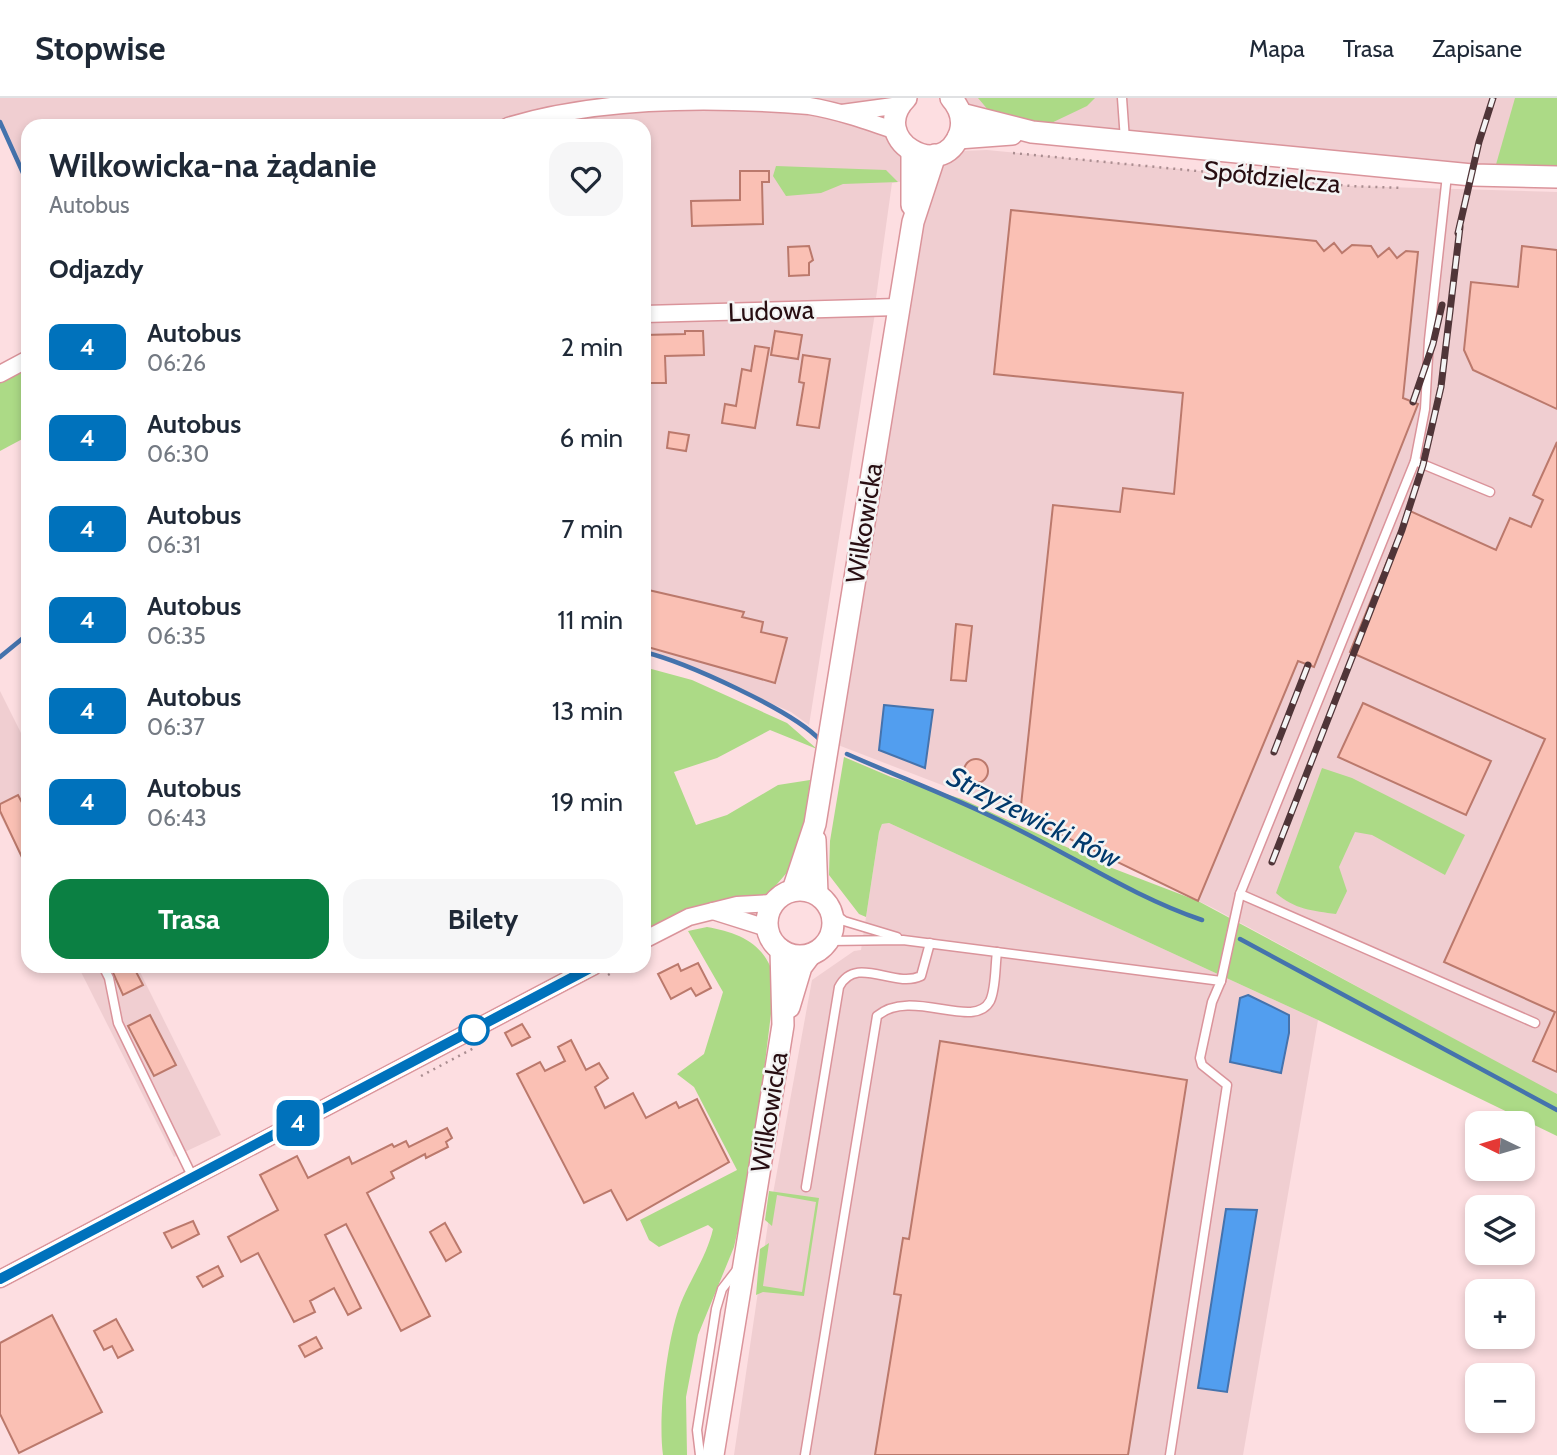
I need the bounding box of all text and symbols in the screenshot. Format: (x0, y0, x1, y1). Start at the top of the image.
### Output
text: Stopwise (35, 28, 165, 68)
text: Mapa (1249, 34, 1305, 63)
text: Trasa (1343, 34, 1394, 63)
text: Zapisane (1432, 34, 1522, 63)
button: heart (549, 142, 623, 216)
text: Wilkowicka-na żądanie (49, 145, 377, 185)
street label: Spółdzielcza (1202, 154, 1343, 200)
text: Autobus (49, 191, 130, 219)
text: Odjazdy (49, 253, 144, 285)
street label: Ludowa (727, 293, 815, 328)
text: Autobus (147, 317, 241, 349)
text: 2 min (561, 331, 623, 363)
text: 4 (80, 332, 95, 361)
text: 06:26 (147, 349, 206, 377)
text: Autobus (147, 408, 241, 440)
text: 6 min (560, 422, 623, 454)
text: 4 (80, 423, 95, 452)
text: 06:30 (147, 440, 209, 468)
street label: Wilkowicka (839, 460, 889, 586)
text: Autobus (147, 499, 241, 531)
text: 7 min (561, 513, 623, 545)
text: 4 (80, 514, 95, 543)
text: 06:31 (147, 531, 201, 559)
text: Autobus (147, 590, 241, 622)
text: 11 min (557, 604, 623, 636)
text: 4 (80, 605, 95, 634)
text: 06:35 (147, 622, 206, 650)
text: Autobus (147, 681, 241, 713)
text: 13 min (552, 695, 623, 727)
text: 4 (80, 696, 95, 725)
text: 06:37 (147, 713, 205, 741)
water label: Strzyżewicki Rów (942, 759, 1128, 876)
text: Autobus (147, 772, 241, 804)
text: 19 min (551, 786, 623, 818)
text: 4 (80, 787, 95, 816)
text: 06:43 (147, 804, 207, 832)
button: Trasa (49, 879, 329, 959)
button: Bilety (343, 879, 623, 959)
unlabelled marker (459, 1015, 489, 1045)
street label: Wilkowicka (744, 1049, 794, 1175)
line badge: 4 (275, 1100, 321, 1146)
text: 4 (291, 1108, 305, 1137)
north arrow (1465, 1111, 1535, 1181)
map controls (1465, 1111, 1535, 1433)
button: layers (1465, 1195, 1535, 1265)
button: + (1465, 1279, 1535, 1349)
button: − (1465, 1363, 1535, 1433)

